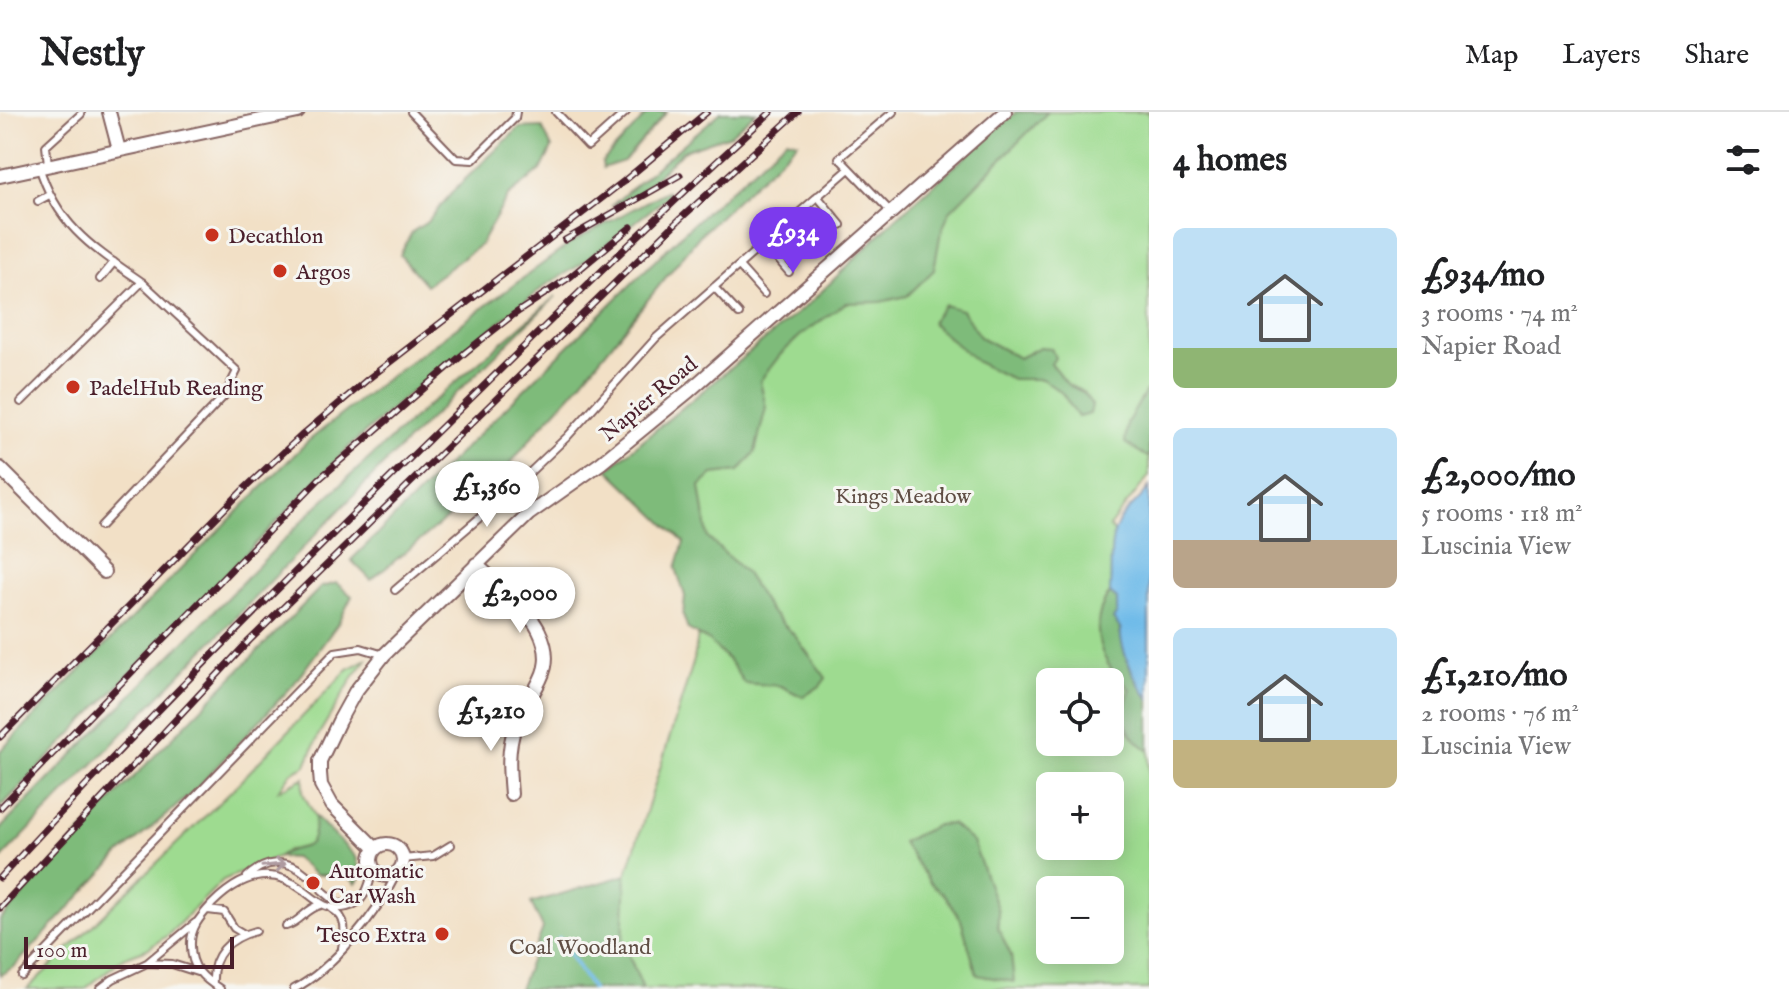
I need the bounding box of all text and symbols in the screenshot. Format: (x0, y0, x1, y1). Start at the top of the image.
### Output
text: Nestly (40, 31, 144, 79)
text: Map (1465, 38, 1518, 73)
text: Layers (1562, 38, 1641, 73)
text: Share (1685, 38, 1749, 73)
icon: filters (1721, 138, 1765, 182)
text: 4 homes (1173, 139, 1287, 182)
pin: £934 (746, 207, 840, 275)
text: £934 (767, 216, 819, 249)
place label: Decathlon (228, 223, 324, 251)
marker: Decathlon (203, 226, 221, 244)
text: £934/mo (1421, 254, 1545, 297)
place label: Argos (295, 259, 350, 287)
icon: home (1237, 260, 1333, 356)
marker: Argos (271, 262, 289, 280)
text: 3 rooms · 74 m² (1421, 297, 1578, 330)
text: Napier Road (1421, 330, 1561, 363)
street label: Napier Road (595, 351, 704, 448)
place label: PadelHub Reading (89, 375, 264, 403)
marker: PadelHub Reading (64, 378, 82, 396)
text: £2,000/mo (1421, 454, 1576, 497)
icon: home (1237, 460, 1333, 556)
pin: £1,360 (422, 461, 552, 529)
text: £1,360 (453, 470, 521, 503)
park label: Kings Meadow (835, 483, 971, 511)
text: 5 rooms · 118 m² (1421, 497, 1583, 530)
text: Luscinia View (1421, 530, 1571, 563)
pin: £2,000 (455, 567, 585, 635)
text: £2,000 (482, 576, 558, 609)
text: £1,210/mo (1421, 654, 1567, 697)
icon: home (1237, 660, 1333, 756)
map controls (1036, 668, 1124, 964)
button: locate (1036, 668, 1124, 756)
pin: £1,210 (426, 685, 556, 753)
text: £1,210 (456, 694, 526, 727)
text: 2 rooms · 76 m² (1421, 697, 1579, 730)
text: Luscinia View (1421, 730, 1571, 763)
button: + (1036, 772, 1124, 860)
one-way arrow (261, 858, 287, 873)
place label: Automatic Car Wash (328, 858, 424, 911)
marker: Automatic Car Wash (304, 874, 322, 892)
button: − (1036, 876, 1124, 964)
place label: Tesco Extra (317, 922, 426, 950)
marker: Tesco Extra (433, 925, 451, 943)
scale bar (24, 933, 234, 969)
park label: Coal Woodland (509, 934, 651, 962)
text: 100 m (36, 937, 88, 965)

